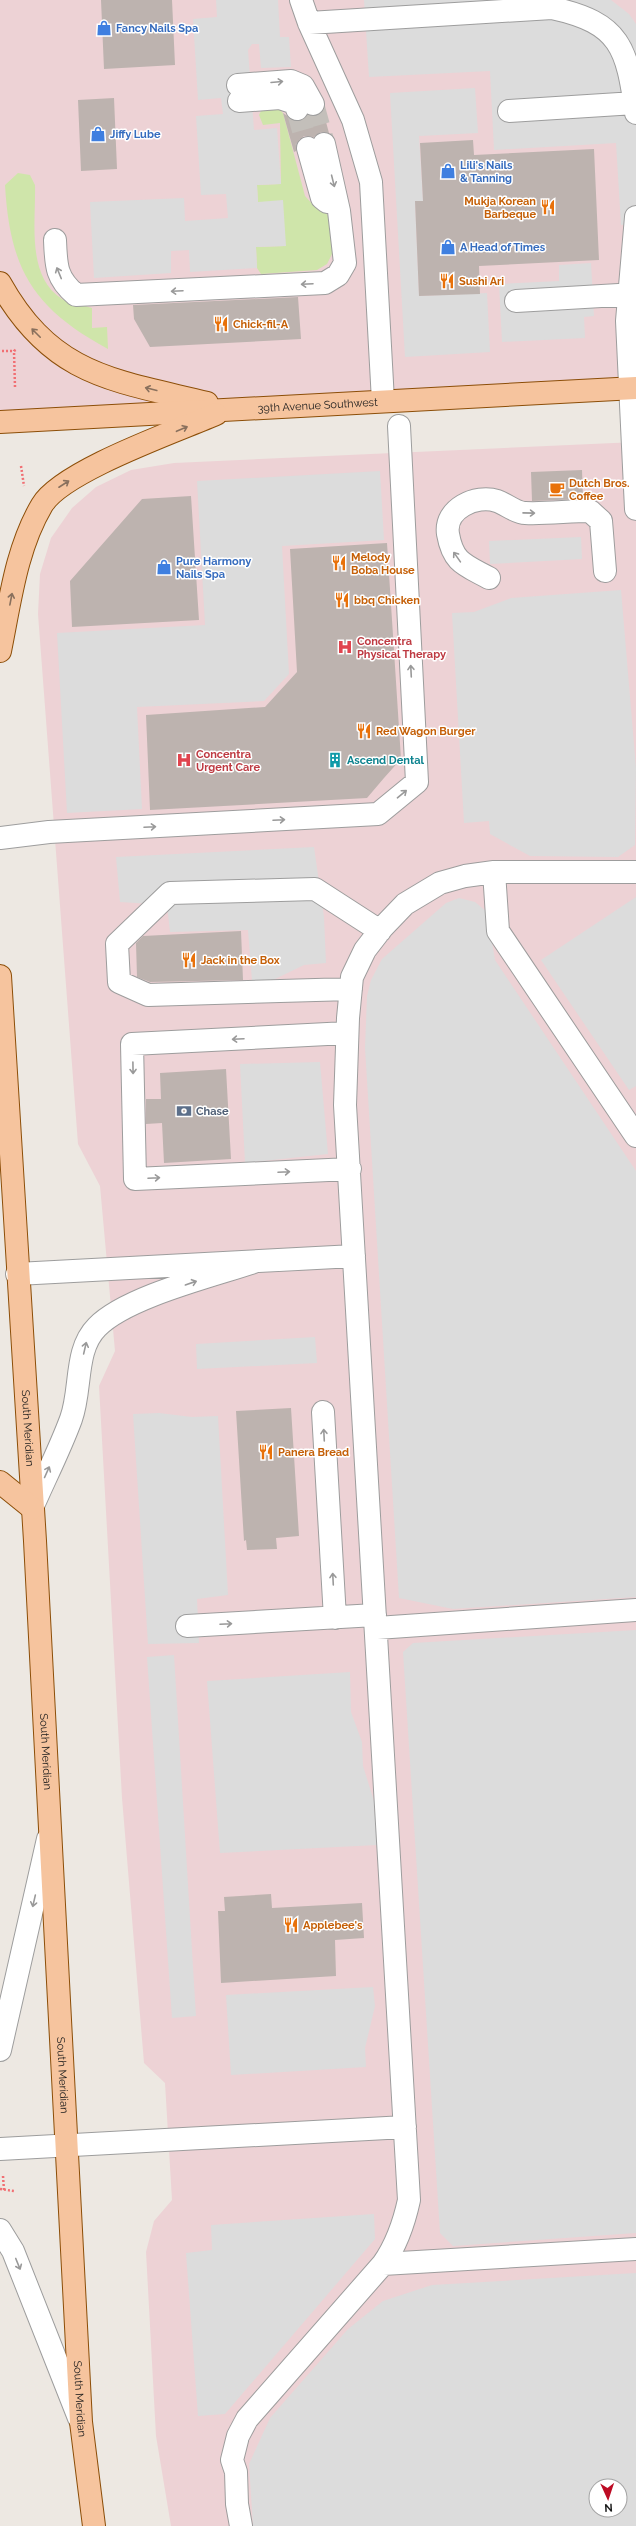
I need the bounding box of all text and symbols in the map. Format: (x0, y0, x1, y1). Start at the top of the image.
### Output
shop icon: Fancy Nails Spa (95, 19, 113, 37)
place label: Fancy Nails Spa (116, 22, 198, 35)
one-way arrow (270, 79, 283, 86)
shop icon: Jiffy Lube (89, 125, 107, 143)
place label: Jiffy Lube (110, 128, 161, 141)
place label: Lili's Nails & Tanning (460, 159, 513, 185)
shop icon: Lili's Nails & Tanning (439, 162, 457, 180)
one-way arrow (329, 175, 337, 188)
place label: Mukja Korean Barbeque (464, 195, 536, 221)
restaurant icon: Mukja Korean Barbeque (539, 198, 557, 216)
shop icon: A Head of Times (439, 238, 457, 256)
place label: A Head of Times (460, 241, 546, 254)
one-way arrow (55, 267, 62, 279)
restaurant icon: Sushi Ari (438, 272, 456, 290)
place label: Sushi Ari (459, 275, 504, 288)
one-way arrow (301, 281, 314, 288)
one-way arrow (171, 288, 184, 295)
restaurant icon: Chick-fil-A (212, 315, 230, 333)
place label: Chick-fil-A (233, 318, 289, 331)
one-way arrow (31, 328, 41, 338)
one-way arrow (144, 385, 157, 393)
street label: 39th Avenue Southwest (257, 396, 378, 415)
one-way arrow (175, 425, 187, 433)
place label: Dutch Bros. Coffee (569, 477, 630, 503)
one-way arrow (58, 480, 70, 488)
cafe icon: Dutch Bros. Coffee (548, 480, 566, 498)
one-way arrow (522, 509, 535, 517)
place label: Melody Boba House (351, 551, 415, 577)
one-way arrow (453, 552, 461, 563)
restaurant icon: Melody Boba House (330, 554, 348, 572)
place label: Pure Harmony Nails Spa (176, 555, 251, 581)
shop icon: Pure Harmony Nails Spa (155, 558, 173, 576)
restaurant icon: bbq Chicken (333, 591, 351, 609)
one-way arrow (7, 593, 15, 606)
place label: bbq Chicken (354, 594, 420, 607)
place label: Concentra Physical Therapy (357, 635, 446, 661)
hospital icon: Concentra Physical Therapy (336, 638, 354, 656)
one-way arrow (407, 665, 415, 678)
restaurant icon: Red Wagon Burger (355, 722, 373, 740)
place label: Red Wagon Burger (376, 725, 476, 738)
place label: Concentra Urgent Care (196, 748, 260, 774)
hospital icon: Concentra Urgent Care (175, 751, 193, 769)
building icon: Ascend Dental (326, 751, 344, 769)
place label: Ascend Dental (347, 754, 424, 767)
one-way arrow (396, 790, 407, 799)
one-way arrow (272, 816, 285, 823)
one-way arrow (143, 823, 156, 830)
restaurant icon: Jack in the Box (180, 951, 198, 969)
place label: Jack in the Box (201, 954, 280, 967)
one-way arrow (232, 1035, 245, 1042)
one-way arrow (129, 1061, 137, 1074)
bank icon: Chase (175, 1102, 193, 1120)
place label: Chase (196, 1105, 229, 1118)
one-way arrow (277, 1168, 290, 1175)
one-way arrow (147, 1174, 160, 1182)
one-way arrow (185, 1279, 197, 1287)
one-way arrow (81, 1342, 89, 1355)
street label: South Meridian (19, 1389, 36, 1467)
one-way arrow (321, 1429, 328, 1442)
restaurant icon: Panera Bread (257, 1443, 275, 1461)
place label: Panera Bread (278, 1446, 349, 1459)
one-way arrow (44, 1466, 52, 1478)
one-way arrow (329, 1573, 336, 1586)
one-way arrow (219, 1620, 232, 1628)
street label: South Meridian (37, 1713, 54, 1790)
one-way arrow (29, 1894, 37, 1907)
restaurant icon: Applebee's (282, 1916, 300, 1934)
place label: Applebee's (303, 1919, 363, 1932)
street label: South Meridian (54, 2037, 71, 2114)
one-way arrow (15, 2257, 23, 2269)
street label: South Meridian (71, 2360, 89, 2438)
north arrow (588, 2478, 628, 2518)
text: N (604, 2501, 613, 2514)

